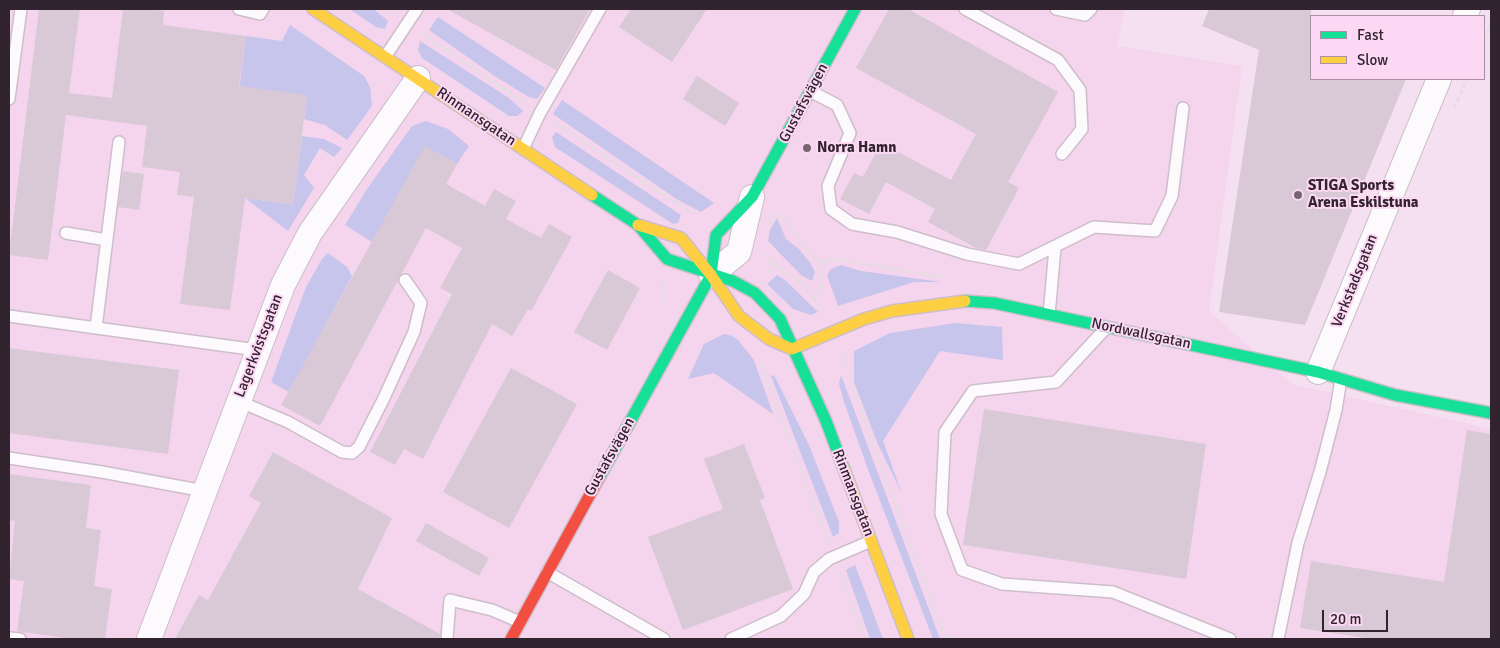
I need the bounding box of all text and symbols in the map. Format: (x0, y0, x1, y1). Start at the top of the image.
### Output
legend (1310, 15, 1485, 80)
text: Fast (1357, 26, 1384, 44)
text: Slow (1357, 51, 1388, 69)
street label: Gustafsvägen (776, 60, 832, 146)
street label: Rinmansgatan (433, 84, 519, 150)
place label: Norra Hamn (817, 139, 896, 157)
marker: Norra Hamn (801, 142, 813, 154)
place label: STIGA Sports Arena Eskilstuna (1308, 177, 1419, 212)
marker: STIGA Sports Arena Eskilstuna (1292, 189, 1304, 201)
street label: Verkstadsgatan (1328, 232, 1382, 330)
street label: Lagerkvistsgatan (231, 292, 287, 400)
street label: Nordwallsgatan (1090, 315, 1192, 353)
street label: Gustafsvägen (581, 415, 639, 499)
street label: Rinmansgatan (828, 447, 878, 539)
scale bar (1325, 600, 1391, 632)
text: 20 m (1330, 610, 1361, 628)

